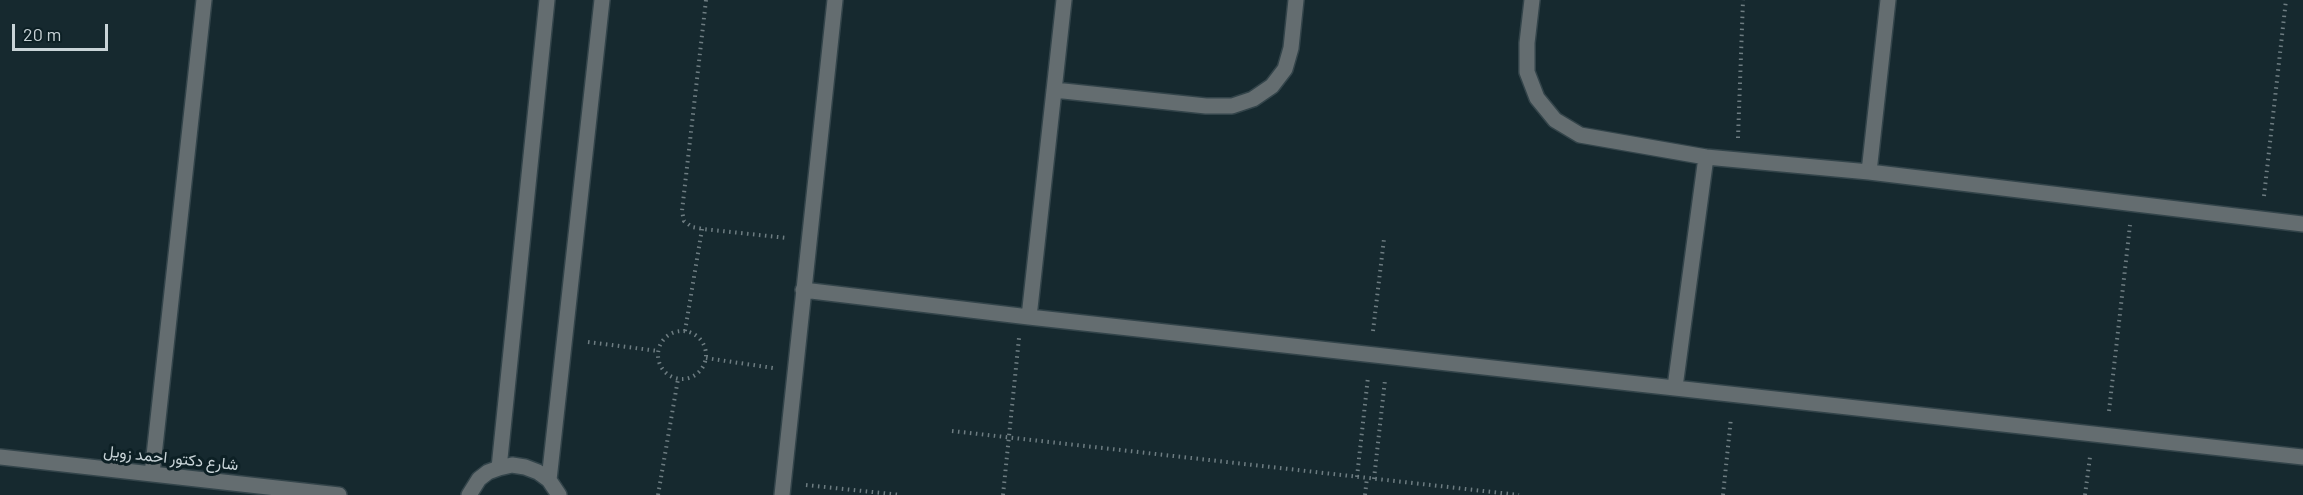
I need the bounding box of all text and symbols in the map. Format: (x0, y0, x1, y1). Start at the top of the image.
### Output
scale bar (15, 12, 111, 50)
text: 20 m (23, 23, 61, 45)
street label: شارع دكتور احمد زويل (103, 441, 239, 475)

